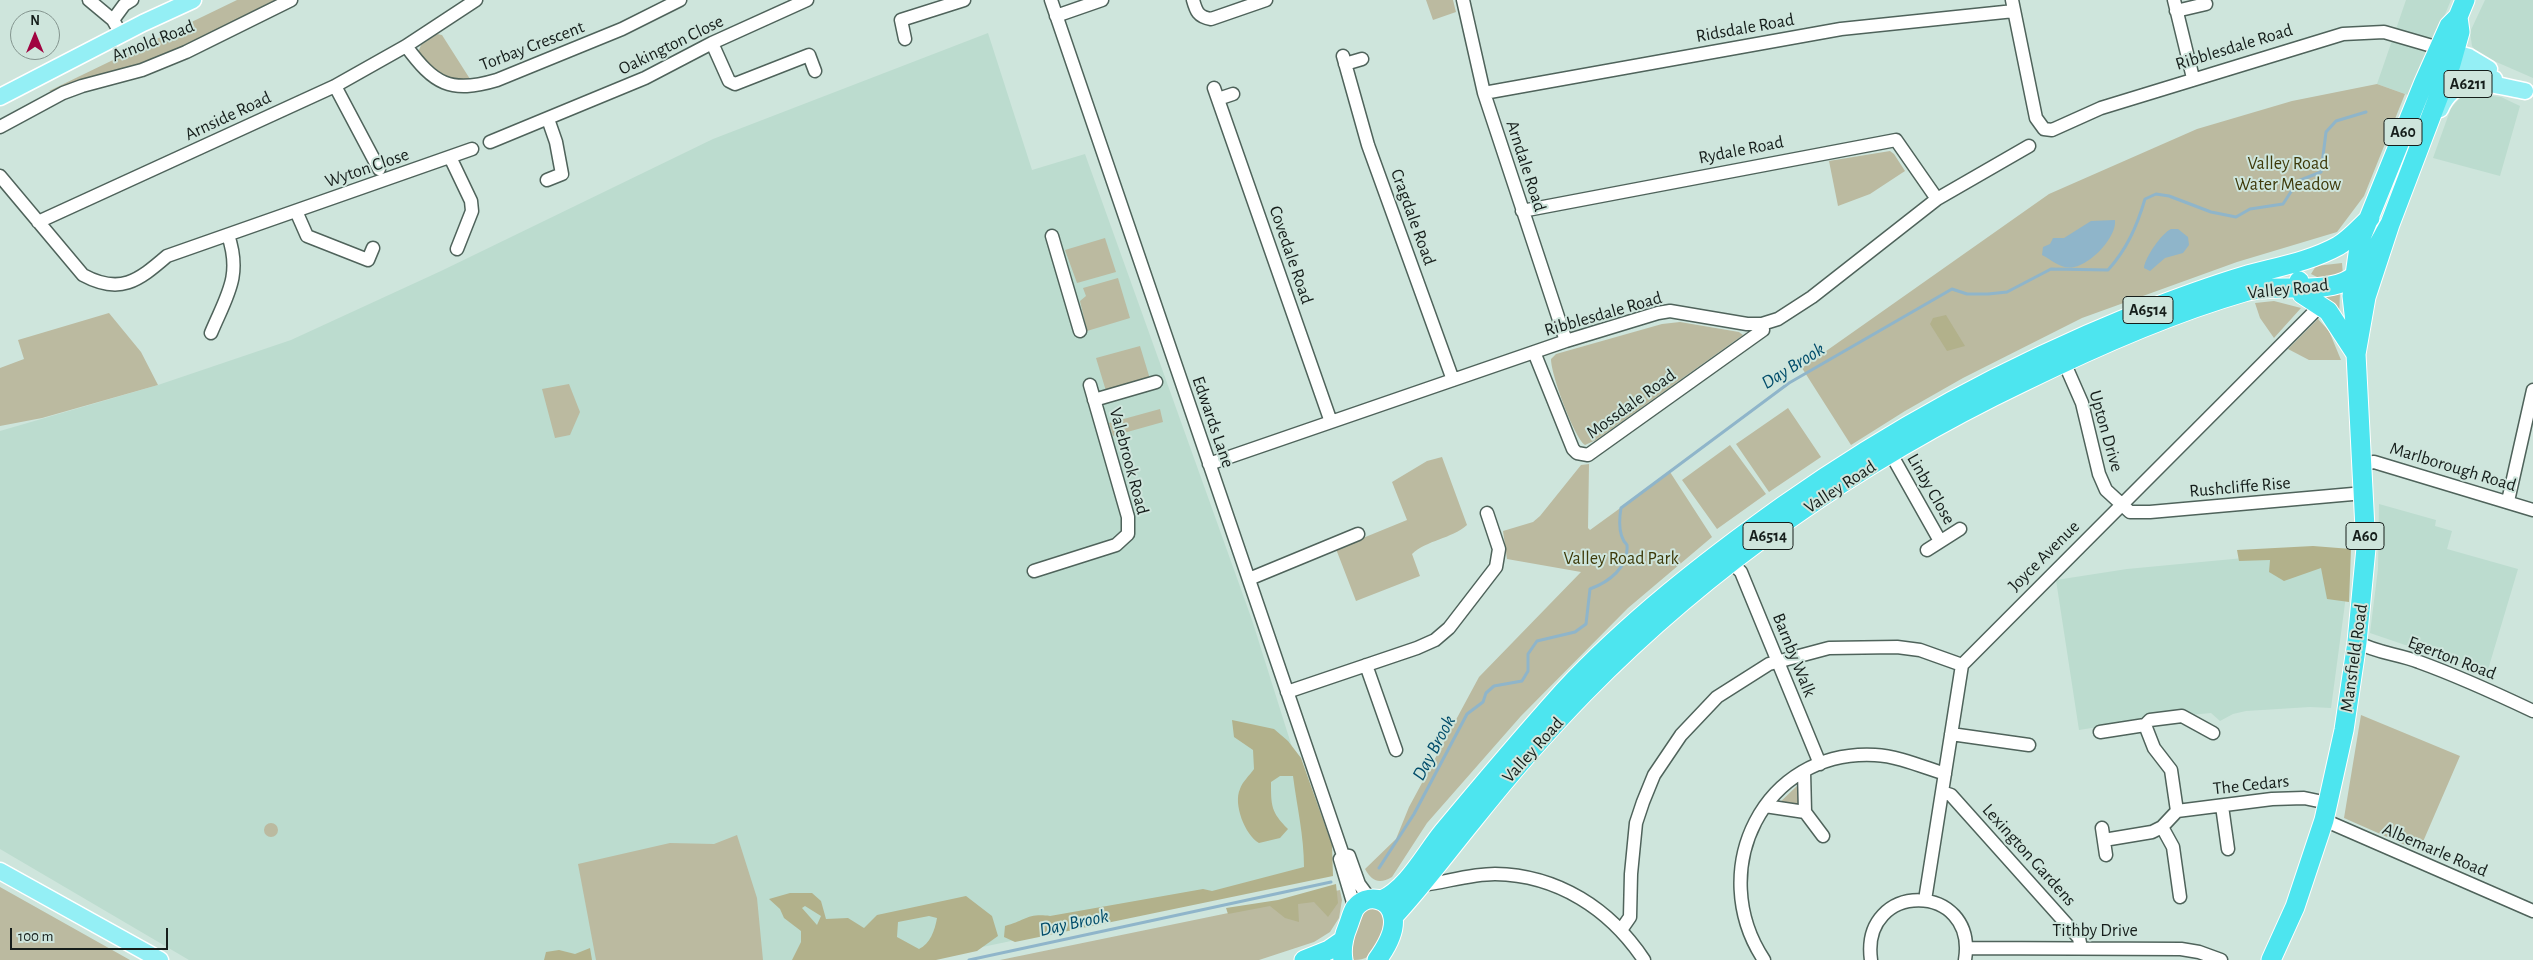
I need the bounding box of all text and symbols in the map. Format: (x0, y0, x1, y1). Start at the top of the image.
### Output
street label: Ridsdale Road (1694, 9, 1796, 47)
north arrow (10, 10, 60, 60)
street label: Oakington Close (615, 10, 727, 80)
text: N (30, 14, 40, 28)
street label: Arnold Road (109, 15, 197, 67)
street label: Torbay Crescent (477, 16, 587, 76)
street label: Ribblesdale Road (2173, 19, 2295, 75)
road number: A6211 (2444, 70, 2492, 98)
street label: Arnside Road (181, 87, 275, 145)
street label: Arndale Road (1501, 118, 1551, 214)
road number: A60 (2384, 118, 2422, 146)
street label: Rydale Road (1697, 131, 1785, 169)
street label: Wyton Close (322, 144, 412, 192)
park label: Valley Road Water Meadow (2235, 153, 2341, 195)
street label: Cragdale Road (1386, 166, 1440, 268)
street label: Covedale Road (1264, 203, 1318, 307)
street label: Valley Road (2247, 274, 2329, 304)
street label: Ribblesdale Road (1542, 287, 1664, 341)
road number: A6514 (2123, 296, 2173, 324)
water label: Day Brook (1757, 338, 1829, 394)
street label: Mossdale Road (1582, 364, 1680, 444)
street label: Edwards Lane (1187, 373, 1239, 471)
street label: Upton Drive (2084, 388, 2128, 474)
street label: Valebrook Road (1104, 405, 1154, 517)
street label: Marlborough Road (2387, 438, 2519, 496)
street label: Linby Close (1902, 450, 1960, 528)
street label: Valley Road (1800, 456, 1880, 518)
street label: Rushcliffe Rise (2188, 472, 2292, 502)
street label: Joyce Avenue (2004, 516, 2084, 596)
road number: A6514 (1743, 522, 1793, 550)
road number: A60 (2346, 522, 2384, 550)
park label: Valley Road Park (1563, 548, 1679, 570)
street label: Mansfield Road (2336, 603, 2372, 713)
street label: Barnby Walk (1767, 610, 1821, 700)
street label: Egerton Road (2405, 631, 2499, 685)
water label: Day Brook (1407, 712, 1461, 784)
street label: Valley Road (1498, 713, 1568, 787)
street label: The Cedars (2212, 770, 2290, 800)
street label: Lexington Gardens (1977, 799, 2081, 911)
street label: Albemarle Road (2379, 818, 2491, 882)
water label: Day Brook (1037, 905, 1111, 941)
scale bar (12, 918, 170, 950)
street label: Tithby Drive (2052, 920, 2138, 942)
text: 100 m (18, 929, 53, 944)

